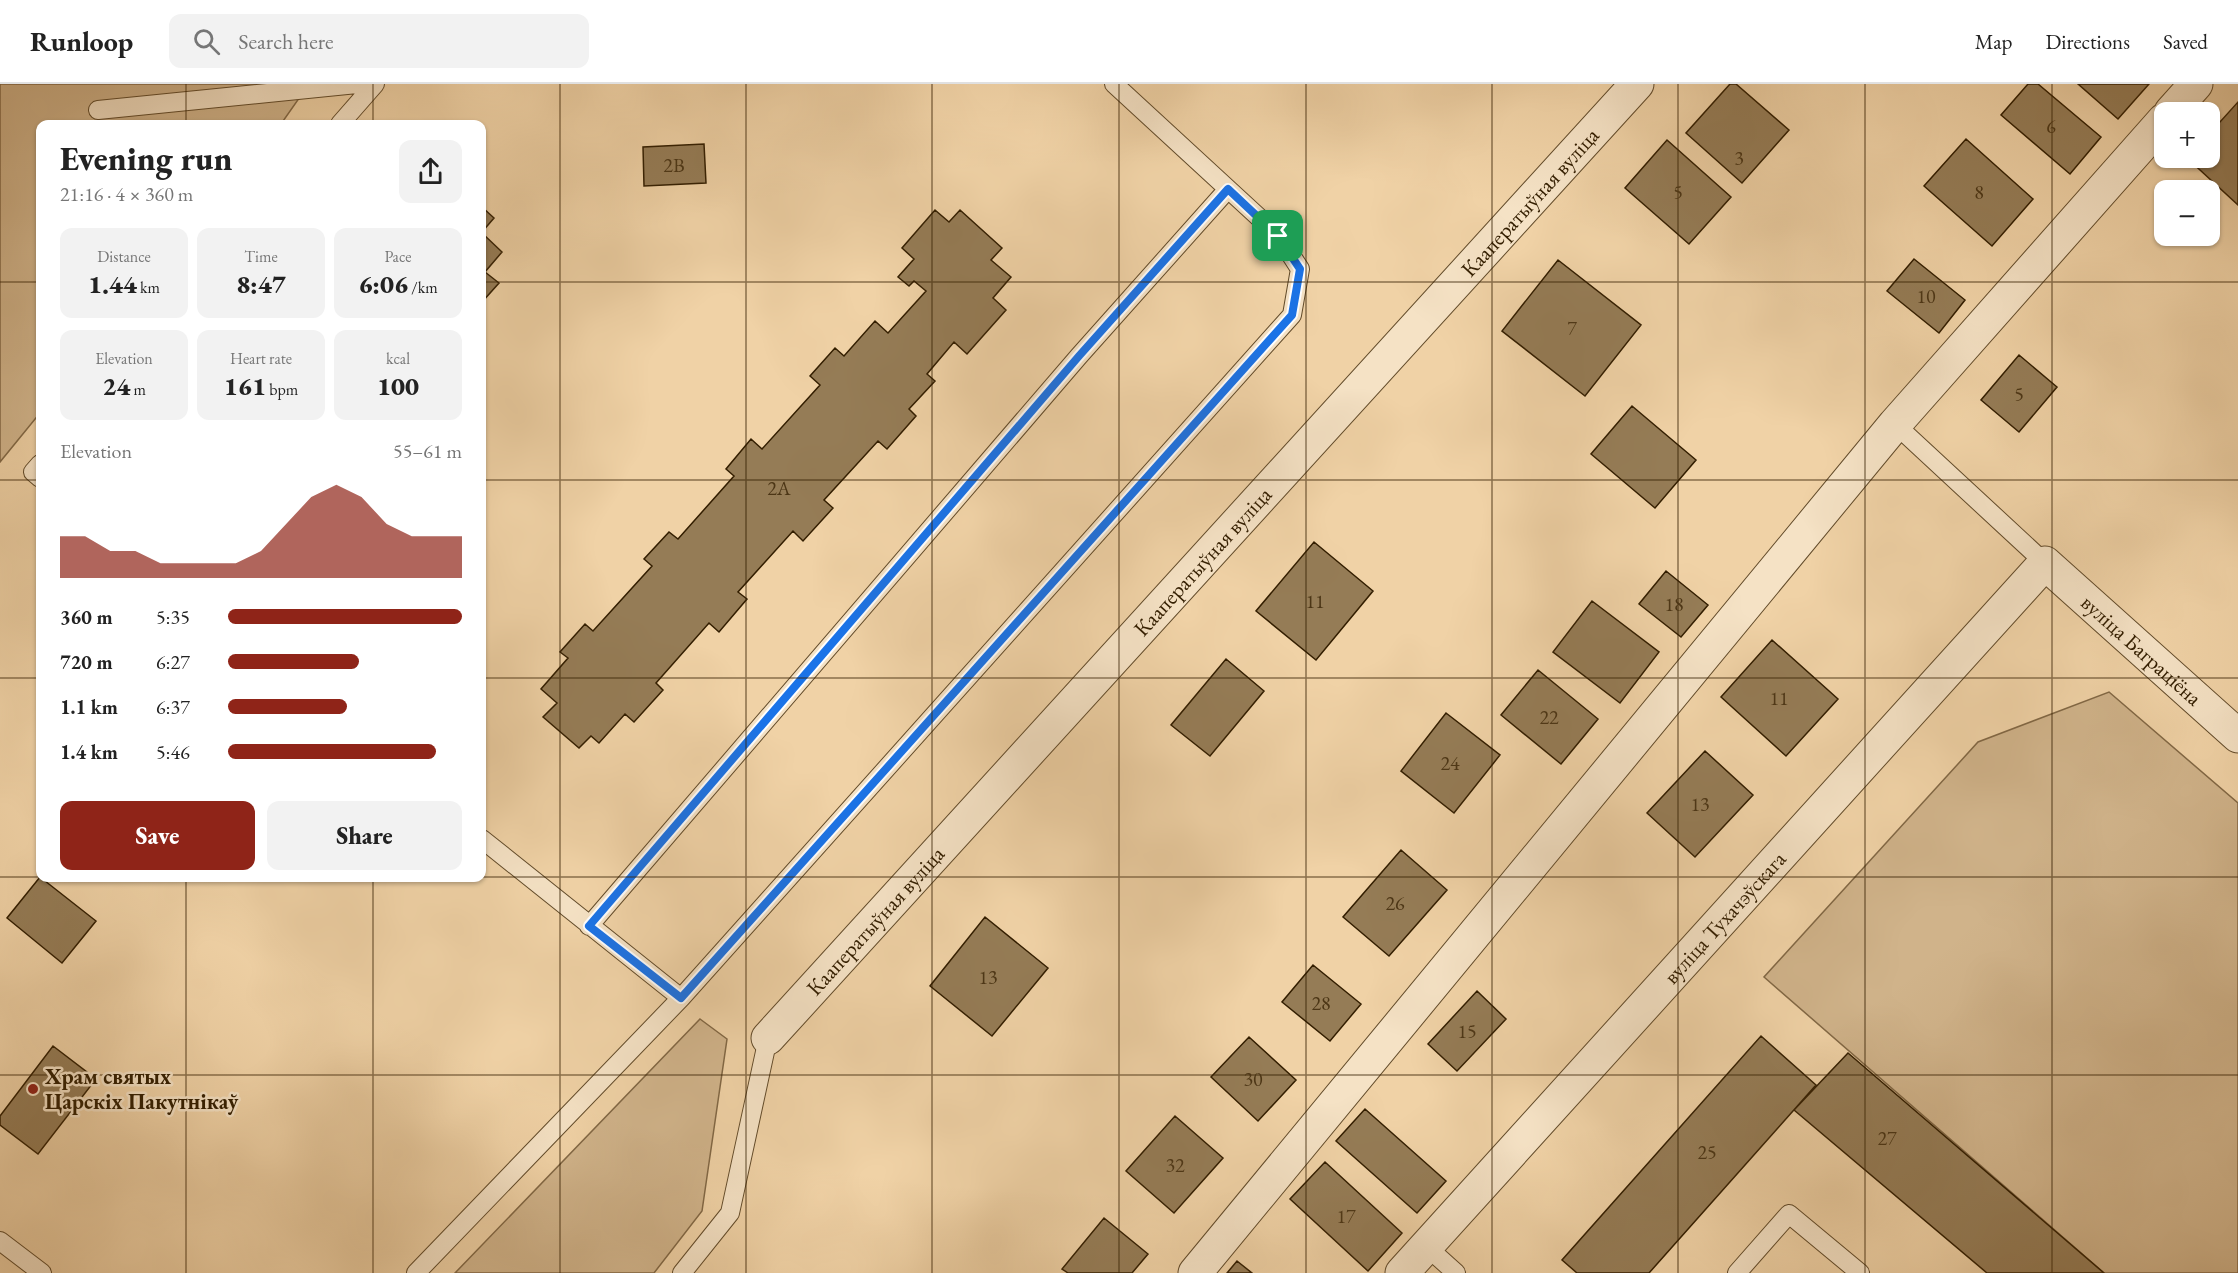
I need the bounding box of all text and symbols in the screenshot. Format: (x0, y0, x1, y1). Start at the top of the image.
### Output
search box (169, 14, 589, 68)
text: Runloop (30, 23, 133, 59)
icon: search (190, 25, 223, 58)
text: Search here (238, 27, 334, 56)
text: Map (1975, 28, 2012, 55)
text: Directions (2045, 28, 2130, 55)
text: Saved (2163, 28, 2208, 55)
map controls (2154, 102, 2220, 246)
button: + (2154, 102, 2220, 168)
house number: 6 (2046, 113, 2056, 139)
street label: Кааператыўная вуліца (1455, 121, 1606, 283)
text: Evening run (60, 137, 232, 180)
button: share (399, 140, 462, 203)
house number: 3 (1734, 145, 1744, 171)
house number: 2В (663, 152, 685, 178)
house number: 5 (1673, 179, 1683, 205)
house number: 8 (1974, 179, 1984, 205)
button: − (2154, 180, 2220, 246)
text: 21:16 · 4 × 360 m (60, 181, 193, 207)
pin (1252, 210, 1303, 261)
icon: arrive (1261, 219, 1294, 252)
text: Distance (97, 246, 151, 267)
text: Time (244, 246, 278, 267)
text: Pace (385, 246, 411, 267)
text: 1.44 (88, 267, 137, 301)
text: 8:47 (236, 267, 286, 301)
text: 6:06 (358, 267, 408, 301)
text: km (137, 277, 160, 298)
text: /km (408, 277, 438, 298)
house number: 10 (1916, 283, 1936, 309)
house number: 7 (1567, 315, 1577, 341)
text: Elevation (95, 348, 153, 369)
text: Heart rate (230, 348, 292, 369)
text: kcal (386, 348, 410, 369)
text: 24 (102, 369, 130, 403)
text: 161 (224, 369, 266, 403)
text: 100 (377, 369, 419, 403)
text: m (130, 379, 146, 400)
text: bpm (266, 379, 298, 400)
house number: 5 (2014, 381, 2024, 407)
text: Elevation (60, 438, 132, 464)
text: 55–61 m (393, 438, 462, 464)
house number: 2А (767, 475, 791, 501)
street label: Кааператыўная вуліца (1127, 480, 1278, 642)
house number: 11 (1305, 588, 1325, 614)
street label: вуліца Баграціёна (2075, 588, 2209, 712)
house number: 18 (1664, 591, 1684, 617)
text: 360 m (60, 604, 113, 630)
text: 5:35 (156, 604, 190, 630)
text: 720 m (60, 649, 113, 675)
text: 6:27 (156, 649, 190, 675)
house number: 11 (1769, 685, 1789, 711)
text: 1.1 km (60, 694, 118, 720)
text: 6:37 (156, 694, 190, 720)
house number: 22 (1539, 704, 1559, 730)
text: 1.4 km (60, 739, 118, 765)
text: 5:46 (156, 739, 190, 765)
house number: 24 (1440, 750, 1460, 776)
house number: 13 (1690, 791, 1710, 817)
button: Save (60, 801, 255, 870)
button: Share (267, 801, 462, 870)
street label: Кааператыўная вуліца (800, 840, 951, 1002)
street label: вуліца Тухачэўскага (1657, 845, 1792, 990)
house number: 26 (1385, 890, 1405, 916)
house number: 13 (978, 964, 998, 990)
house number: 28 (1311, 990, 1331, 1016)
house number: 15 (1457, 1018, 1477, 1044)
place label: Храм святых Царскіх Пакутнікаў (44, 1062, 239, 1116)
house number: 30 (1243, 1066, 1263, 1092)
marker: Храм святых Царскіх Пакутнікаў (26, 1082, 40, 1096)
house number: 27 (1877, 1125, 1897, 1151)
house number: 25 (1697, 1139, 1717, 1165)
house number: 32 (1165, 1152, 1185, 1178)
house number: 17 (1336, 1203, 1356, 1229)

